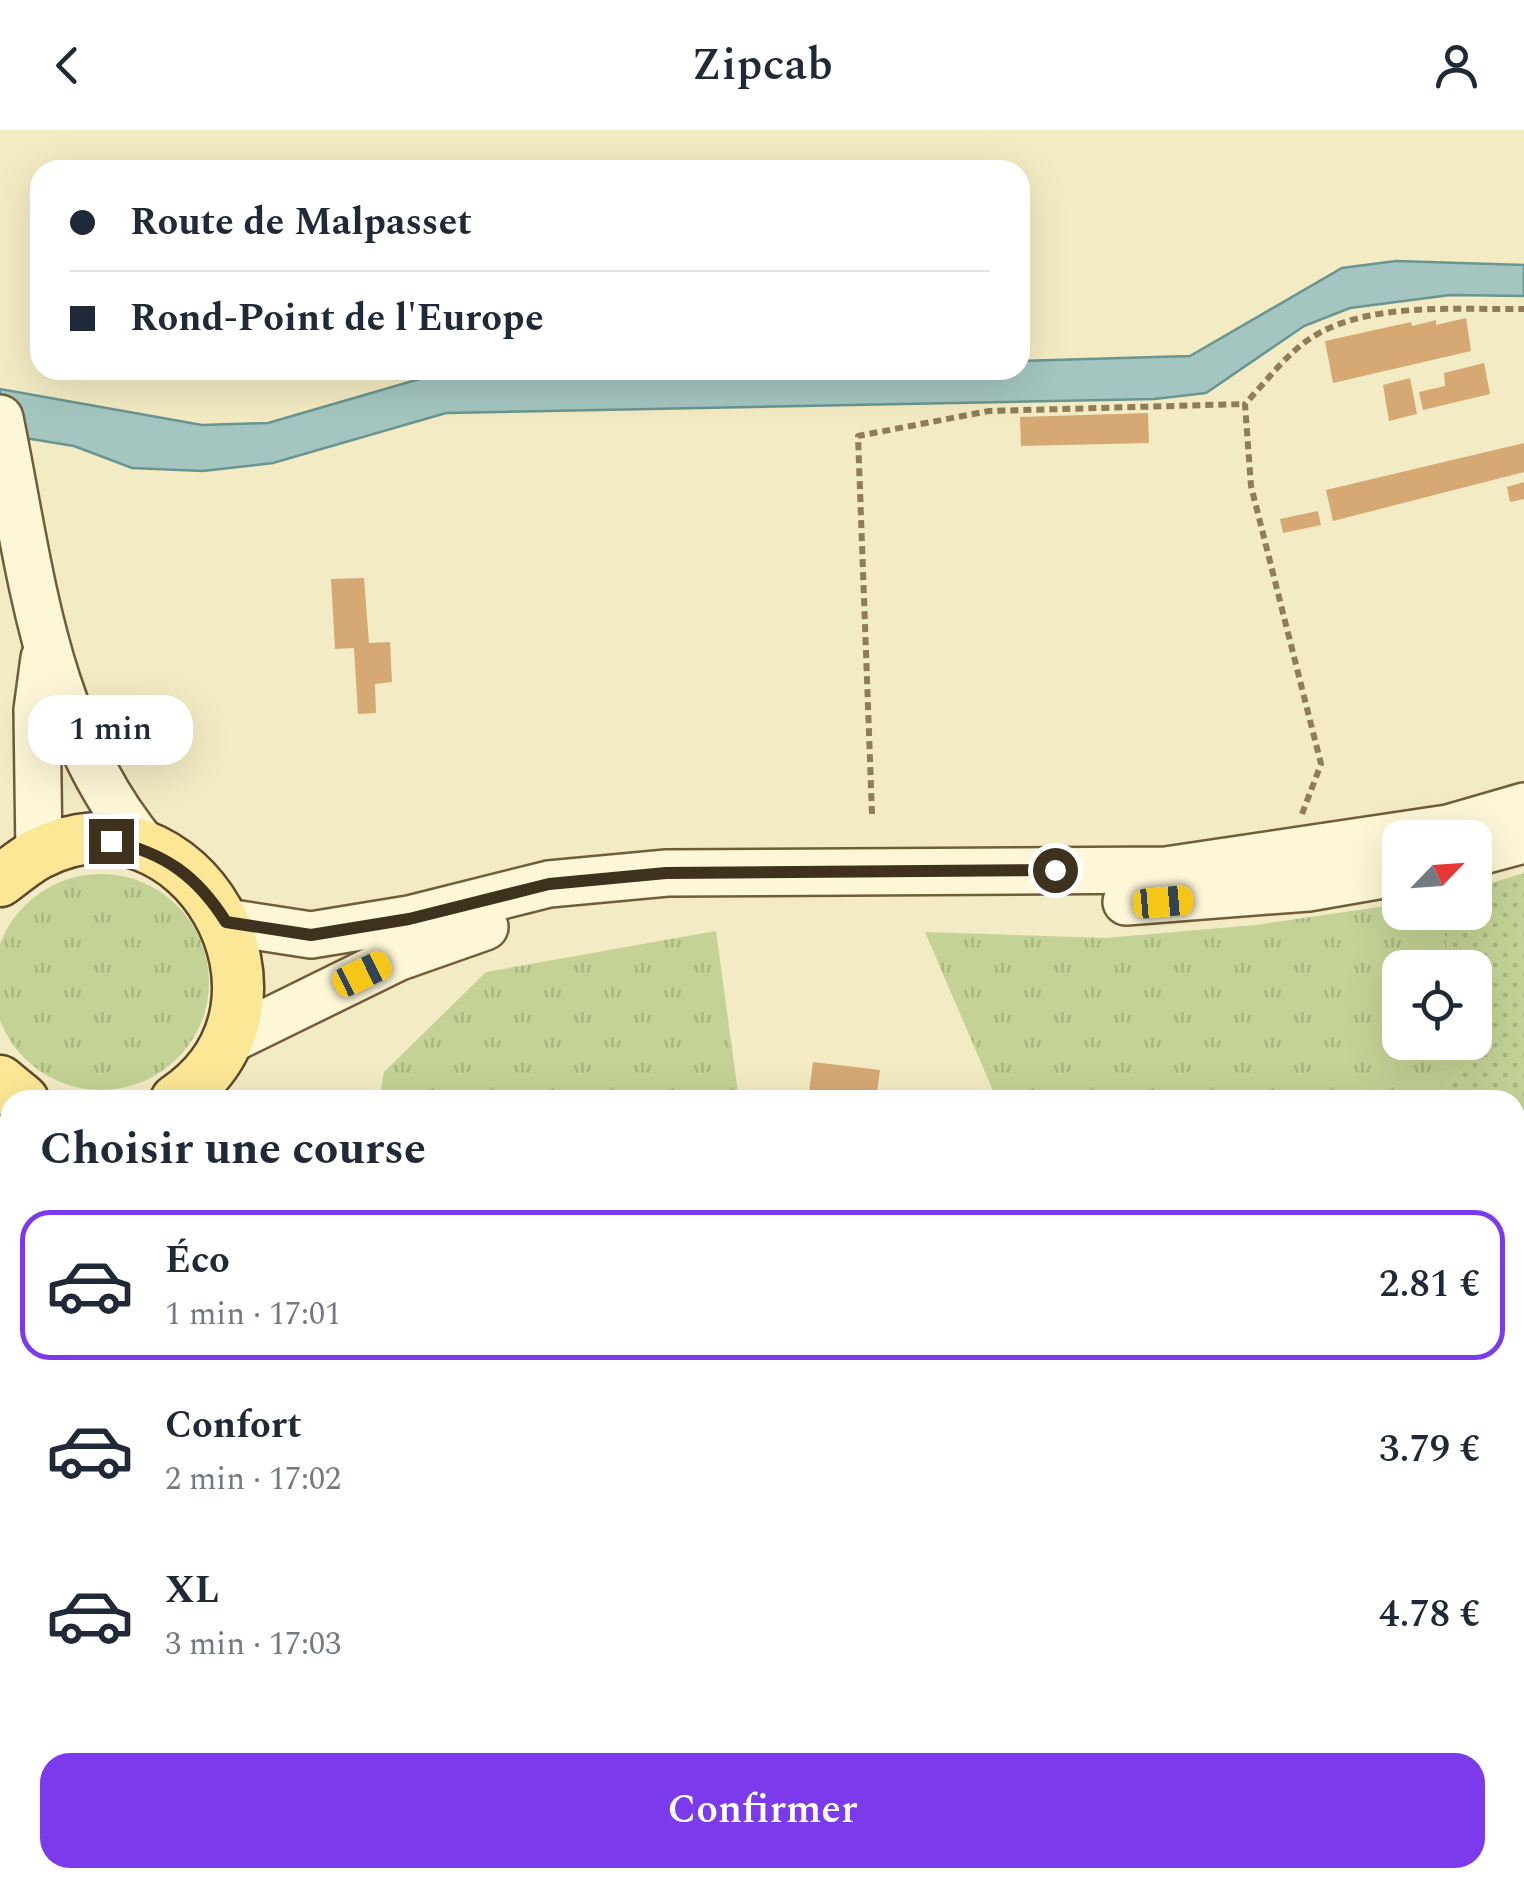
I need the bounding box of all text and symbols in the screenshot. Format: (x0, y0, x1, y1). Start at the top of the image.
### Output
text: Zipcab (691, 31, 833, 100)
icon: back (40, 38, 95, 93)
icon: person (1429, 38, 1484, 93)
text: Route de Malpasset (130, 194, 472, 252)
text: Rond-Point de l'Europe (130, 290, 544, 348)
callout: 1 min (28, 696, 194, 766)
text: 1 min (69, 705, 152, 754)
route end (89, 819, 134, 864)
north arrow (1382, 820, 1492, 930)
map controls (1382, 820, 1492, 1060)
route start (1033, 848, 1078, 893)
car (1132, 884, 1194, 920)
car (328, 947, 396, 1001)
button: locate (1382, 950, 1492, 1060)
text: Choisir une course (40, 1115, 426, 1184)
text: Éco (165, 1232, 230, 1290)
icon: car (45, 1240, 135, 1330)
text: 2.81 € (1379, 1256, 1480, 1314)
text: 1 min · 17:01 (165, 1290, 341, 1339)
text: Confort (165, 1397, 302, 1455)
icon: car (45, 1405, 135, 1495)
text: 3.79 € (1379, 1421, 1480, 1479)
text: 2 min · 17:02 (165, 1455, 341, 1504)
text: XL (165, 1562, 219, 1620)
icon: car (45, 1570, 135, 1660)
text: 4.78 € (1379, 1586, 1480, 1644)
text: 3 min · 17:03 (165, 1620, 341, 1669)
button: Confirmer (40, 1753, 1485, 1868)

